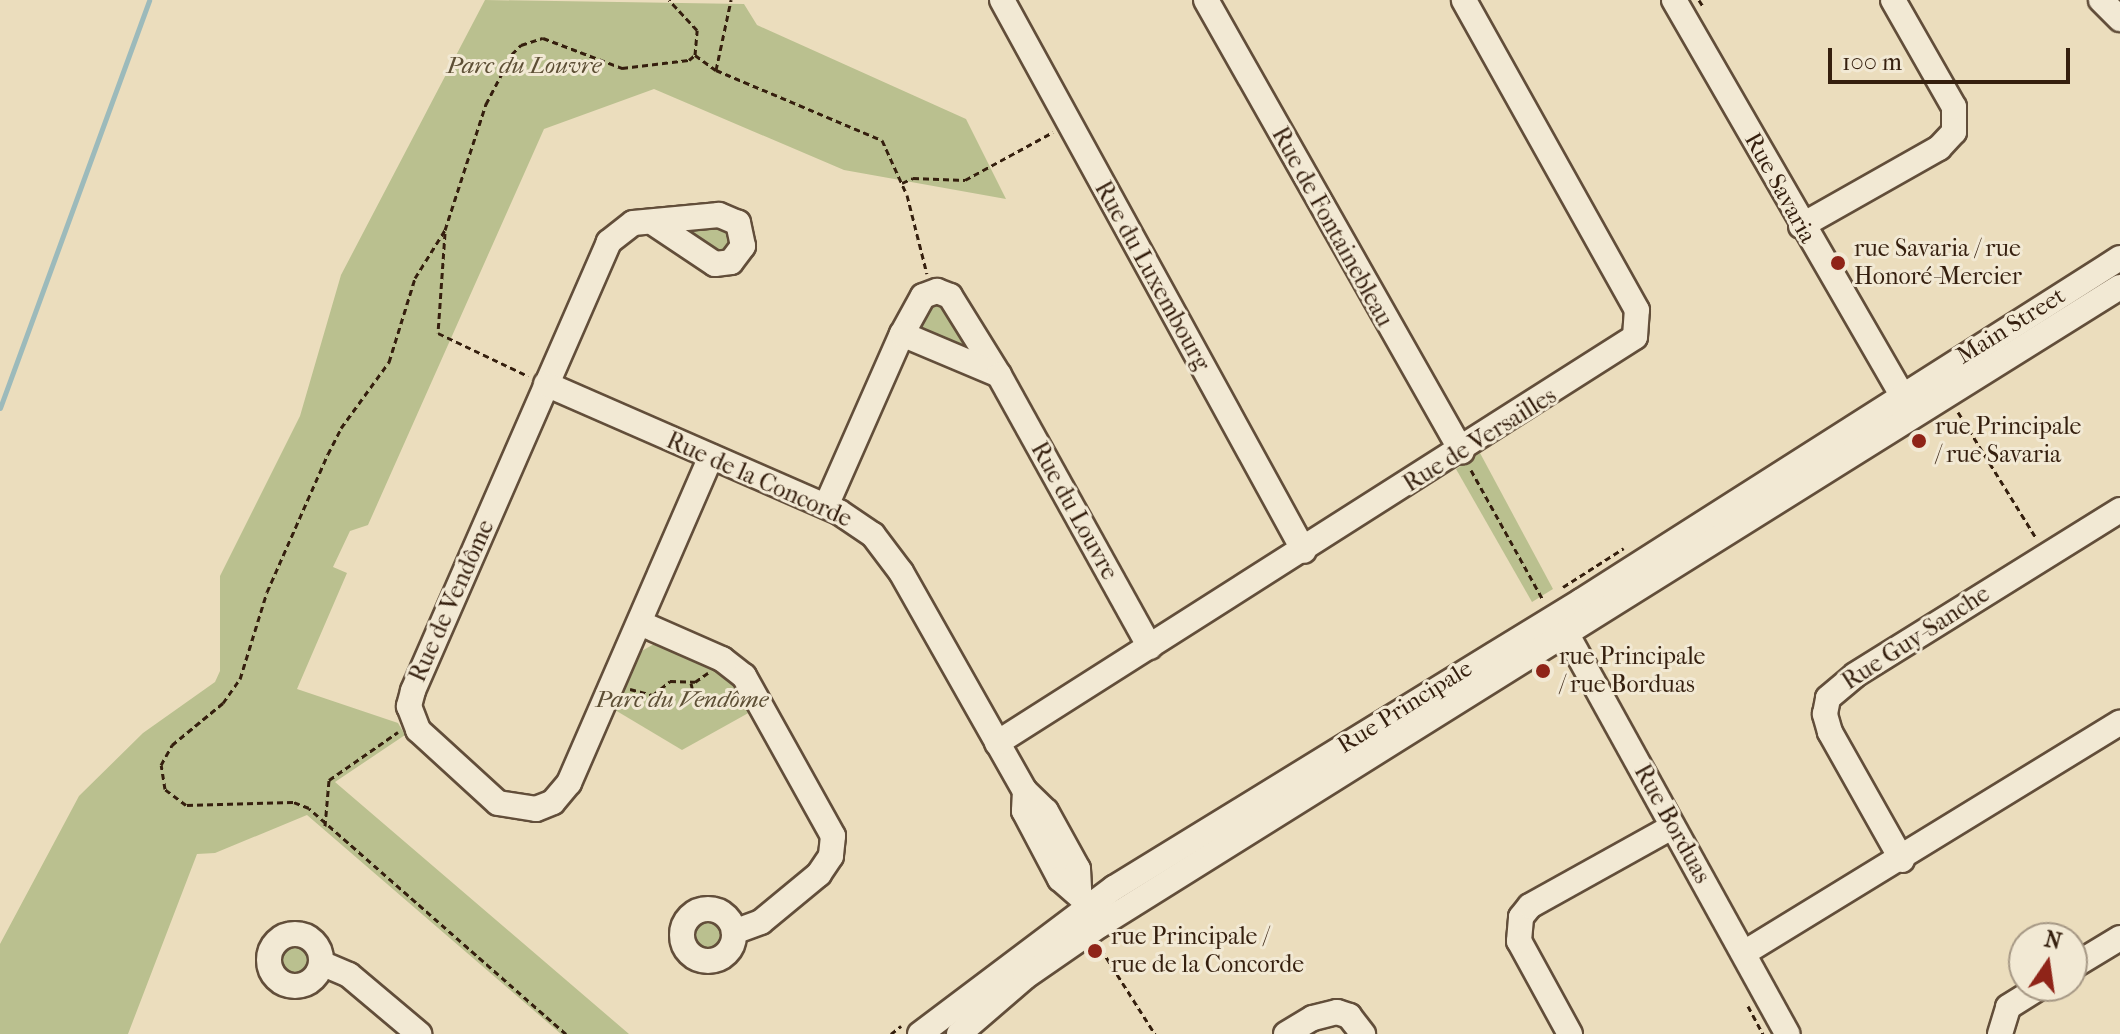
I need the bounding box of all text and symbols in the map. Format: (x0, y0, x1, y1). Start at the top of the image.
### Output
scale bar (1832, 32, 2074, 82)
text: 100 m (1842, 48, 1902, 76)
park label: Parc du Louvre (447, 52, 601, 80)
street label: Rue de Fontainebleau (1265, 122, 1399, 332)
street label: Rue Savaria (1738, 128, 1822, 248)
street label: Rue du Luxembourg (1088, 176, 1216, 376)
place label: rue Savaria / rue Honoré-Mercier (1854, 235, 2022, 291)
marker: rue Savaria / rue Honoré-Mercier (1829, 254, 1847, 272)
street label: Main Street (1951, 281, 2071, 371)
street label: Rue de Versailles (1398, 381, 1562, 499)
place label: rue Principale / rue Savaria (1935, 413, 2081, 469)
street label: Rue de la Concorde (662, 426, 856, 534)
marker: rue Principale / rue Savaria (1910, 432, 1928, 450)
street label: Rue du Louvre (1024, 437, 1124, 585)
street label: Rue de Vendôme (403, 515, 501, 687)
street label: Rue Guy-Sanche (1837, 580, 1995, 696)
place label: rue Principale / rue Borduas (1559, 643, 1705, 699)
street label: Rue Principale (1332, 654, 1478, 760)
marker: rue Principale / rue Borduas (1534, 662, 1552, 680)
park label: Parc du Vendôme (596, 686, 768, 714)
street label: Rue Borduas (1628, 759, 1716, 889)
north arrow (2008, 922, 2088, 1002)
place label: rue Principale / rue de la Concorde (1111, 923, 1304, 979)
text: N (2042, 926, 2064, 955)
marker: rue Principale / rue de la Concorde (1086, 942, 1104, 960)

